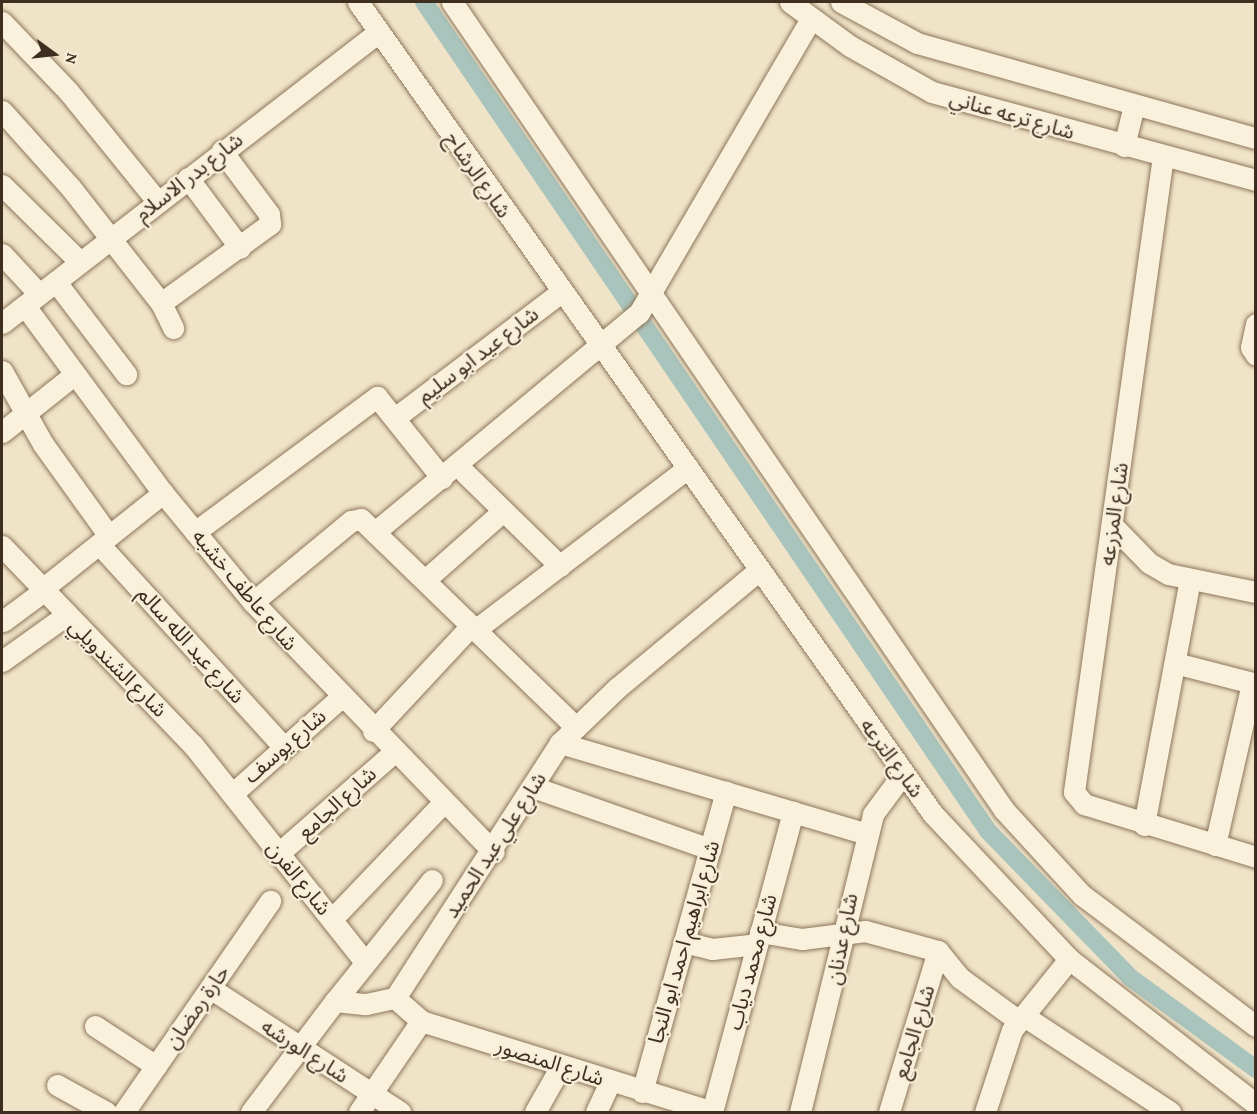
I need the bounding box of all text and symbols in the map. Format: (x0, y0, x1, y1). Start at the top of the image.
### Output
north arrow (24, 24, 84, 84)
text: N (62, 51, 81, 66)
street label: شارع ترعه عناني (947, 85, 1077, 145)
street label: شارع بدر الاسلام (130, 127, 248, 227)
street label: شارع الرشاح (439, 127, 517, 223)
street label: شارع عيد ابو سليم (412, 301, 544, 409)
street label: شارع المزرعه (1094, 461, 1134, 567)
street label: شارع عاطف خشبه (187, 524, 303, 656)
street label: شارع عبد الله سالم (132, 581, 250, 709)
street label: شارع الشندويلي (63, 613, 173, 723)
street label: شارع يوسف (239, 703, 331, 789)
street label: شارع الترعه (855, 713, 929, 803)
street label: شارع الجامع (293, 761, 381, 845)
street label: شارع علي عبد الحميد (438, 767, 552, 923)
street label: شارع الفرن (261, 836, 337, 920)
street label: شارع ابراهيم احمد ابو النجا (643, 838, 725, 1046)
street label: شارع محمد دياب (722, 891, 782, 1033)
street label: شارع عدنان (821, 891, 863, 987)
street label: حارة رمضان (159, 960, 235, 1054)
street label: شارع الجامع (888, 982, 940, 1082)
street label: شارع الورشه (257, 1013, 353, 1089)
street label: شارع المنصور (493, 1033, 607, 1091)

